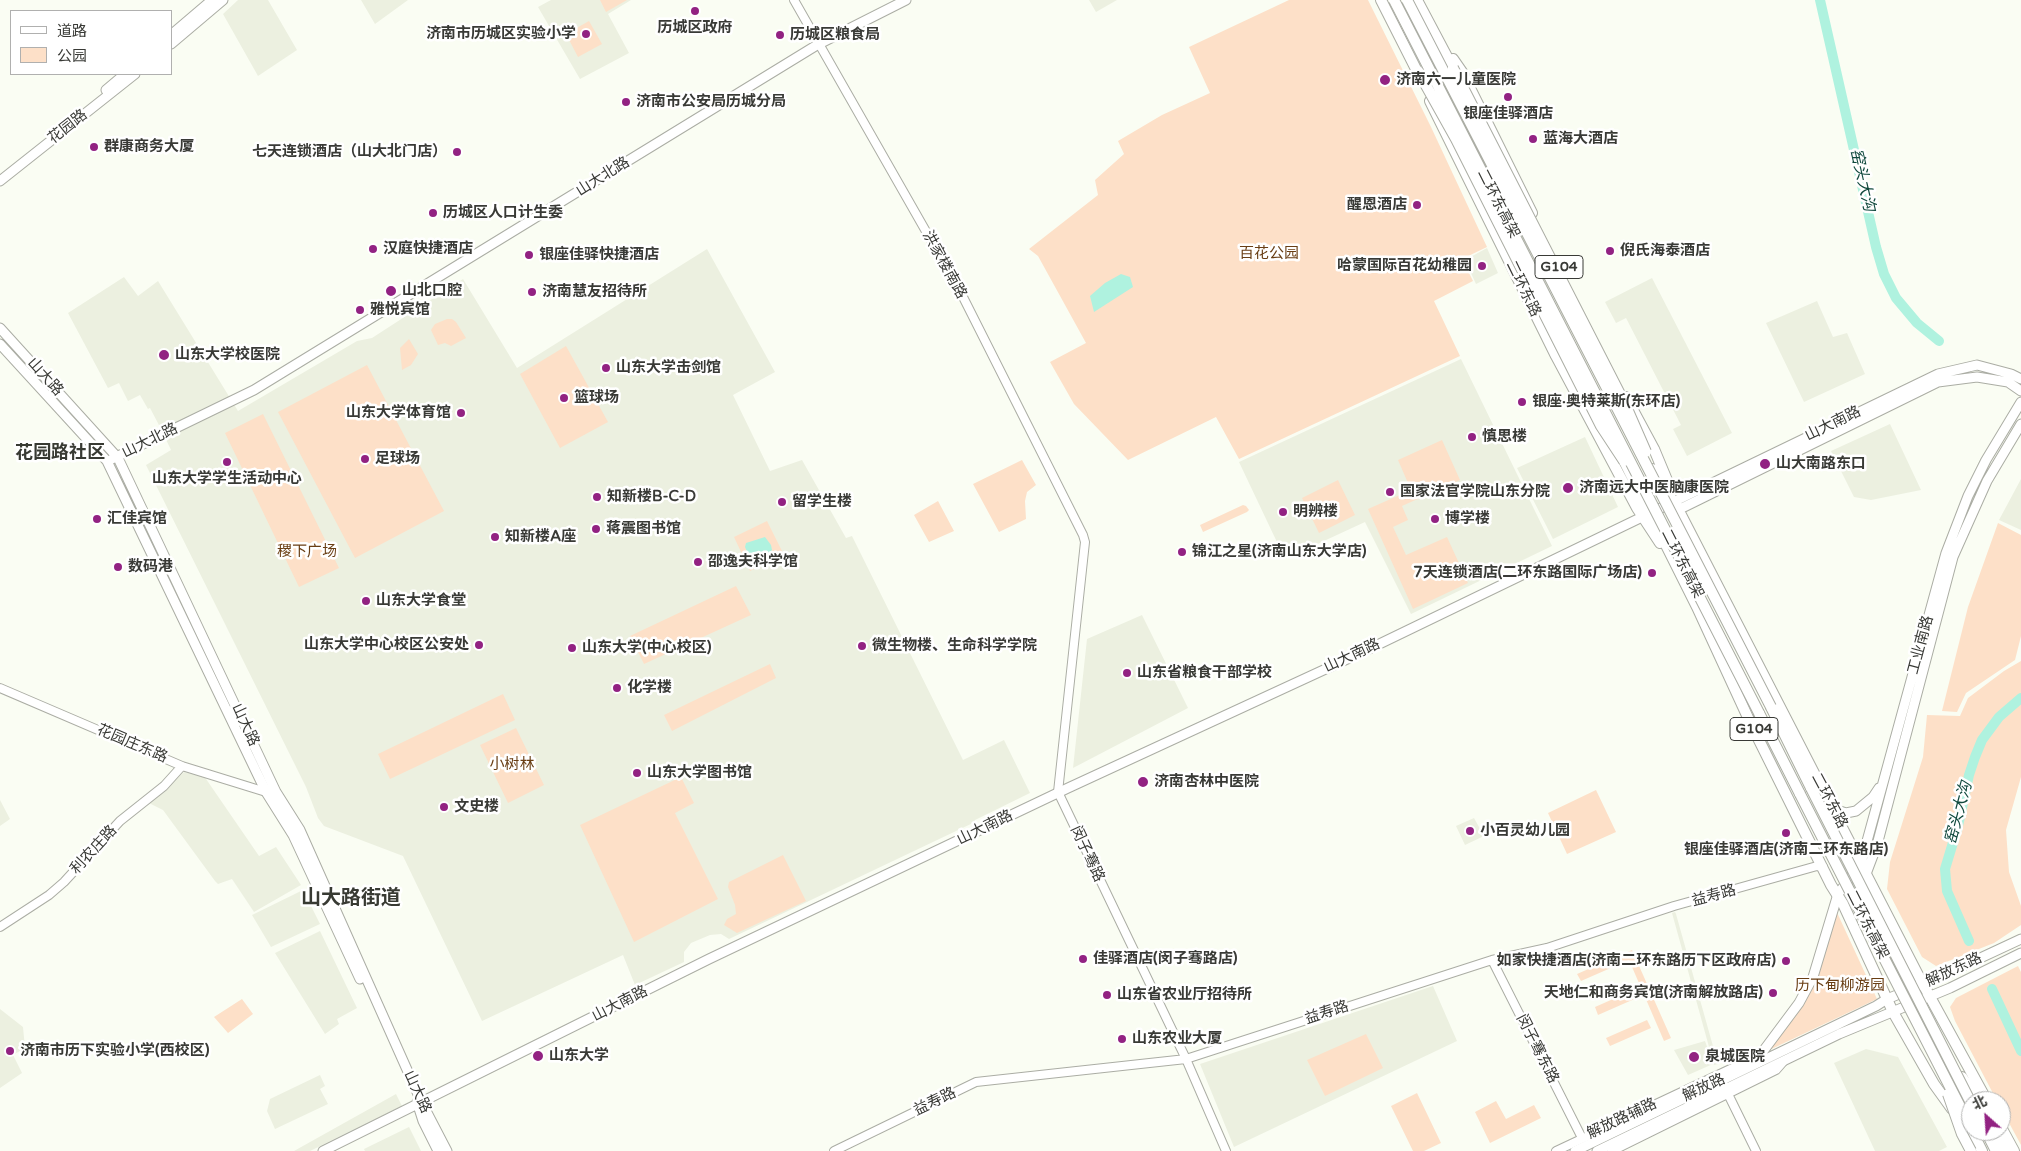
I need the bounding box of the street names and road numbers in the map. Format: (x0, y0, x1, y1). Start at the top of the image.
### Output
street label: 花园路 (45, 106, 91, 148)
street label: 山大北路 (573, 153, 633, 201)
street label: 二环东高架 (1473, 167, 1523, 241)
street label: 洪家楼南路 (918, 228, 970, 302)
road number: G104 (1535, 256, 1583, 278)
street label: 二环东路 (1502, 258, 1544, 320)
street label: 山大路 (23, 354, 67, 400)
street label: 山大南路 (1802, 403, 1864, 445)
street label: 山大北路 (119, 420, 181, 462)
street label: 二环东高架 (1657, 527, 1707, 601)
street label: 工业南路 (1905, 614, 1937, 676)
street label: 山大南路 (1321, 635, 1383, 677)
street label: 山大路 (227, 701, 263, 749)
road number: G104 (1730, 718, 1778, 741)
street label: 花园庄东路 (94, 721, 170, 767)
street label: 二环东路 (1807, 770, 1851, 832)
street label: 山大南路 (954, 807, 1016, 849)
street label: 利农庄路 (67, 822, 121, 878)
street label: 闵子骞路 (1066, 823, 1108, 885)
street label: 益寿路 (1690, 881, 1738, 911)
street label: 二环东高架 (1842, 888, 1892, 962)
street label: 解放东路 (1923, 949, 1985, 991)
street label: 山大南路 (589, 982, 651, 1026)
street label: 益寿路 (1303, 997, 1351, 1029)
street label: 闵子骞东路 (1512, 1012, 1562, 1086)
street label: 山大路 (399, 1068, 435, 1116)
street label: 解放路 (1680, 1070, 1728, 1106)
street label: 益寿路 (911, 1084, 959, 1120)
street label: 解放路辅路 (1584, 1095, 1660, 1143)

